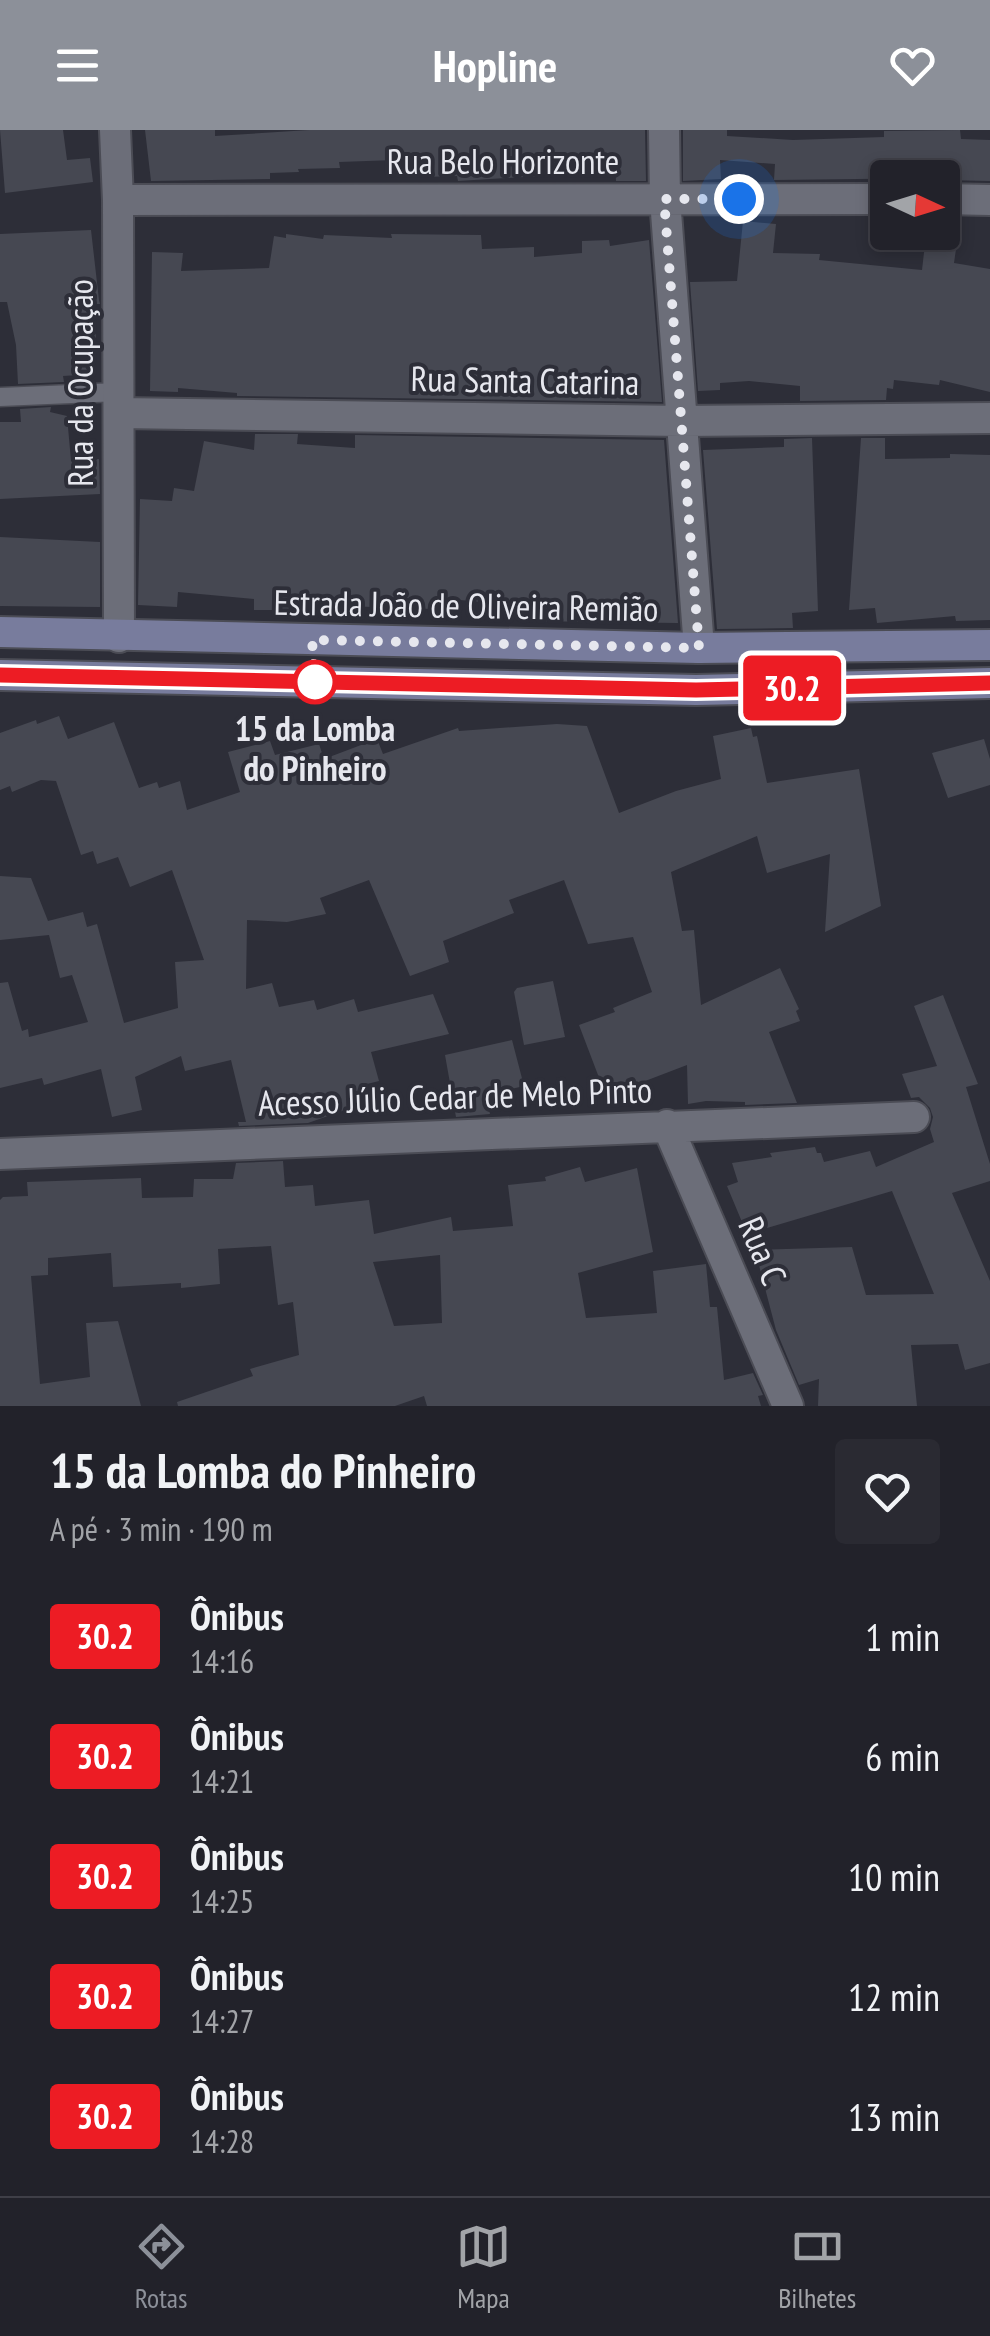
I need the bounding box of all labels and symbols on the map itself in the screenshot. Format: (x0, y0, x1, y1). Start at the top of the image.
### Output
street label: Rua Belo Horizonte (387, 138, 619, 184)
north arrow (870, 160, 960, 250)
your location (714, 174, 764, 224)
street label: Rua da Ocupação (57, 279, 103, 487)
street label: Rua Santa Catarina (410, 355, 640, 405)
street label: Estrada João de Oliveira Remião (273, 579, 659, 631)
line badge: 30.2 (722, 656, 862, 720)
marker: 15 da Lomba do Pinheiro (294, 661, 336, 703)
place label: 15 da Lomba do Pinheiro (235, 705, 395, 791)
street label: Acesso Júlio Cedar de Melo Pinto (257, 1066, 653, 1126)
street label: Rua C (728, 1210, 798, 1292)

